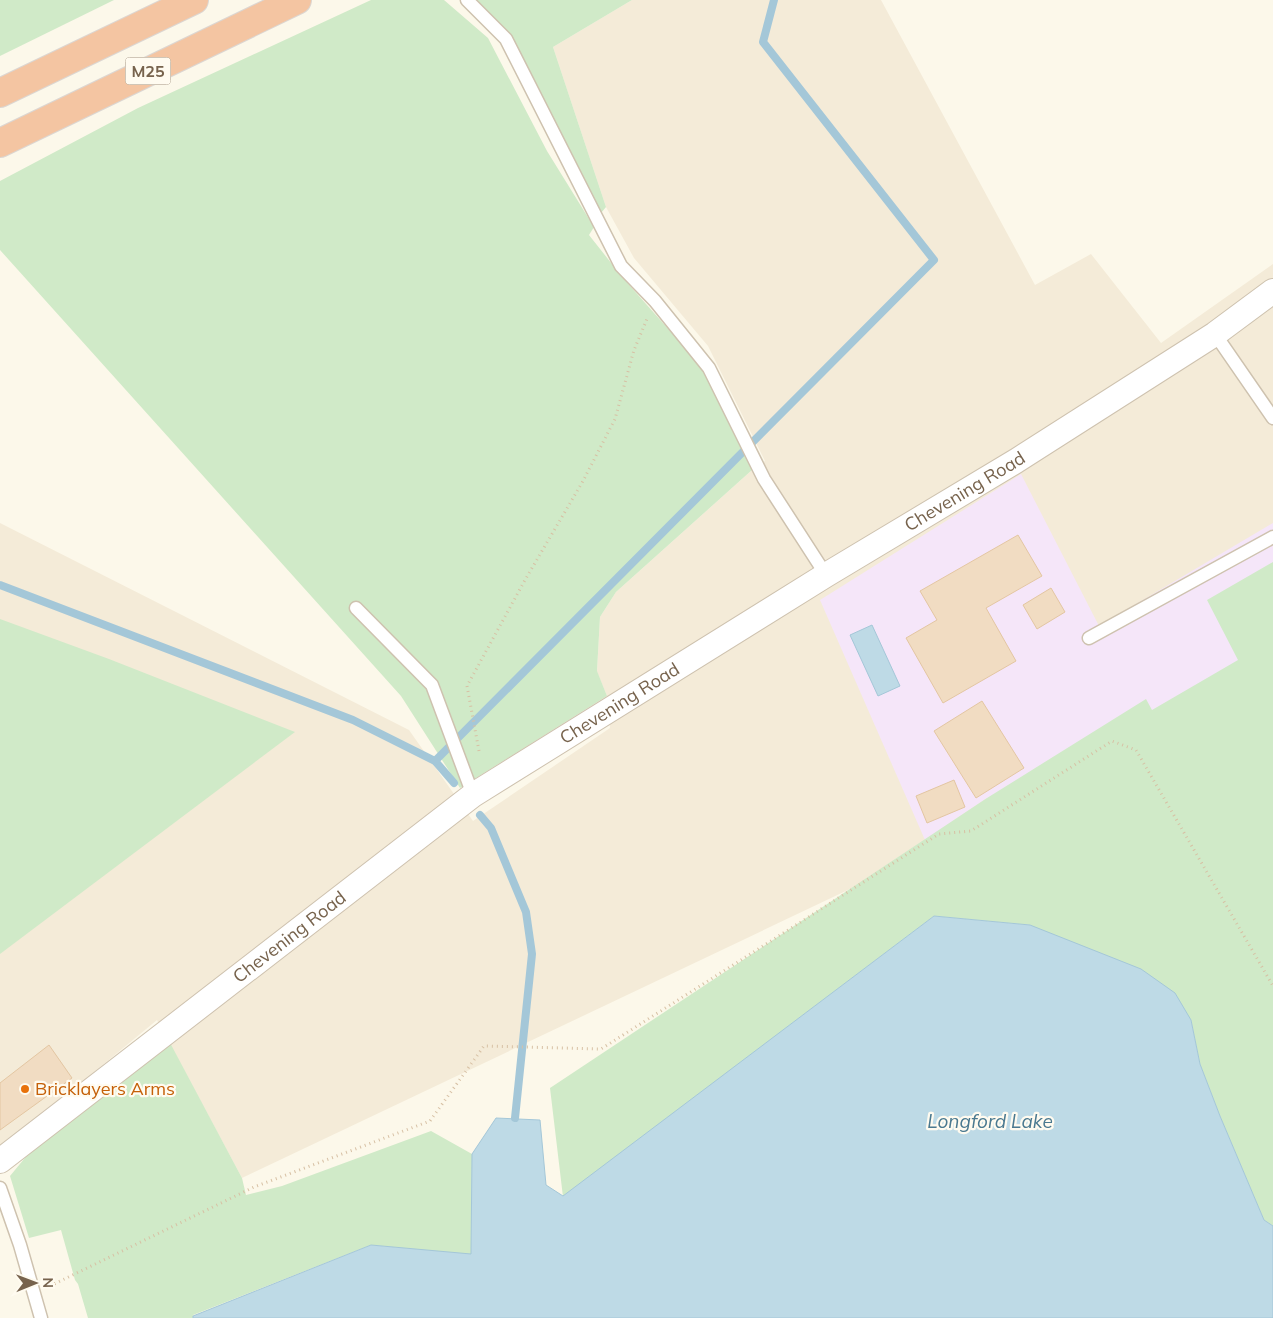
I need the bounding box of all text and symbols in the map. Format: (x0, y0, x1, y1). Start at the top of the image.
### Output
road number: M25 (126, 58, 170, 84)
street label: Chevening Road (900, 446, 1029, 536)
street label: Chevening Road (555, 657, 684, 749)
street label: Chevening Road (228, 886, 350, 988)
place label: Bricklayers Arms (35, 1077, 175, 1100)
marker: Bricklayers Arms (19, 1083, 31, 1095)
water label: Longford Lake (927, 1109, 1053, 1133)
north arrow (10, 1258, 60, 1308)
text: N (39, 1277, 57, 1288)

